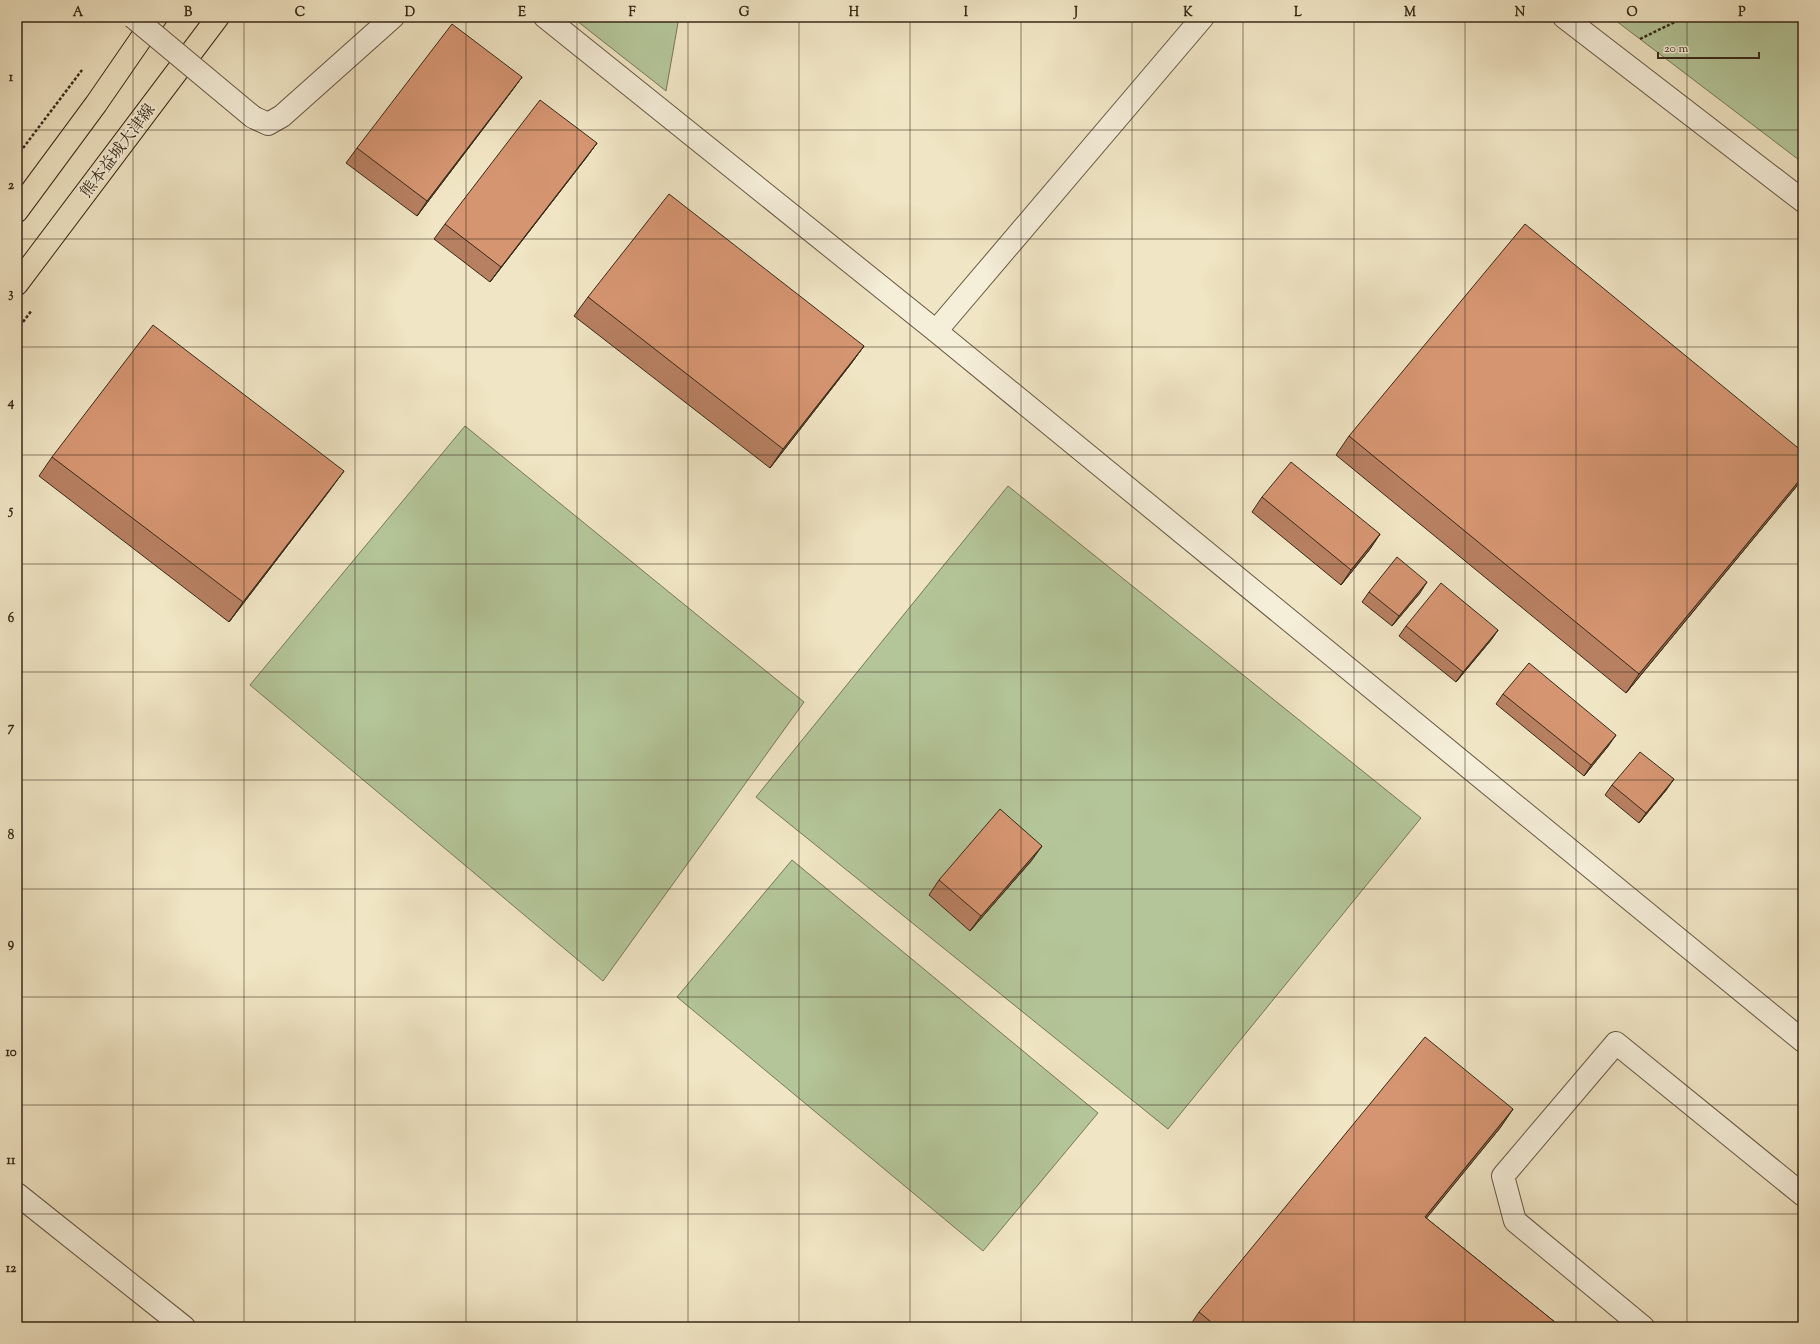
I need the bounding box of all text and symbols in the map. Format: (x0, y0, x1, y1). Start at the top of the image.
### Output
text: A (73, 4, 84, 22)
text: B (184, 4, 193, 22)
text: C (295, 4, 305, 22)
text: D (405, 4, 415, 22)
text: E (518, 4, 526, 22)
text: F (628, 4, 636, 22)
text: G (739, 4, 750, 22)
text: H (849, 4, 860, 22)
text: I (964, 4, 969, 22)
text: J (1073, 4, 1078, 22)
text: K (1183, 4, 1193, 22)
text: L (1294, 4, 1302, 22)
text: M (1404, 4, 1416, 22)
text: N (1515, 4, 1526, 22)
text: O (1626, 4, 1638, 22)
text: P (1738, 4, 1746, 22)
scale bar (1658, 34, 1759, 60)
text: 20 m (1664, 40, 1689, 58)
text: 1 (9, 69, 14, 87)
street label: 熊本益城大津線 (76, 100, 162, 203)
text: 2 (8, 177, 15, 195)
text: 3 (8, 285, 14, 303)
text: 4 (7, 394, 15, 412)
text: 5 (8, 502, 14, 520)
text: 6 (8, 610, 15, 628)
text: 7 (8, 719, 15, 737)
text: 8 (8, 827, 15, 845)
text: 9 (8, 935, 15, 953)
text: 10 (5, 1044, 17, 1062)
text: 11 (7, 1152, 16, 1170)
text: 12 (6, 1260, 17, 1278)

